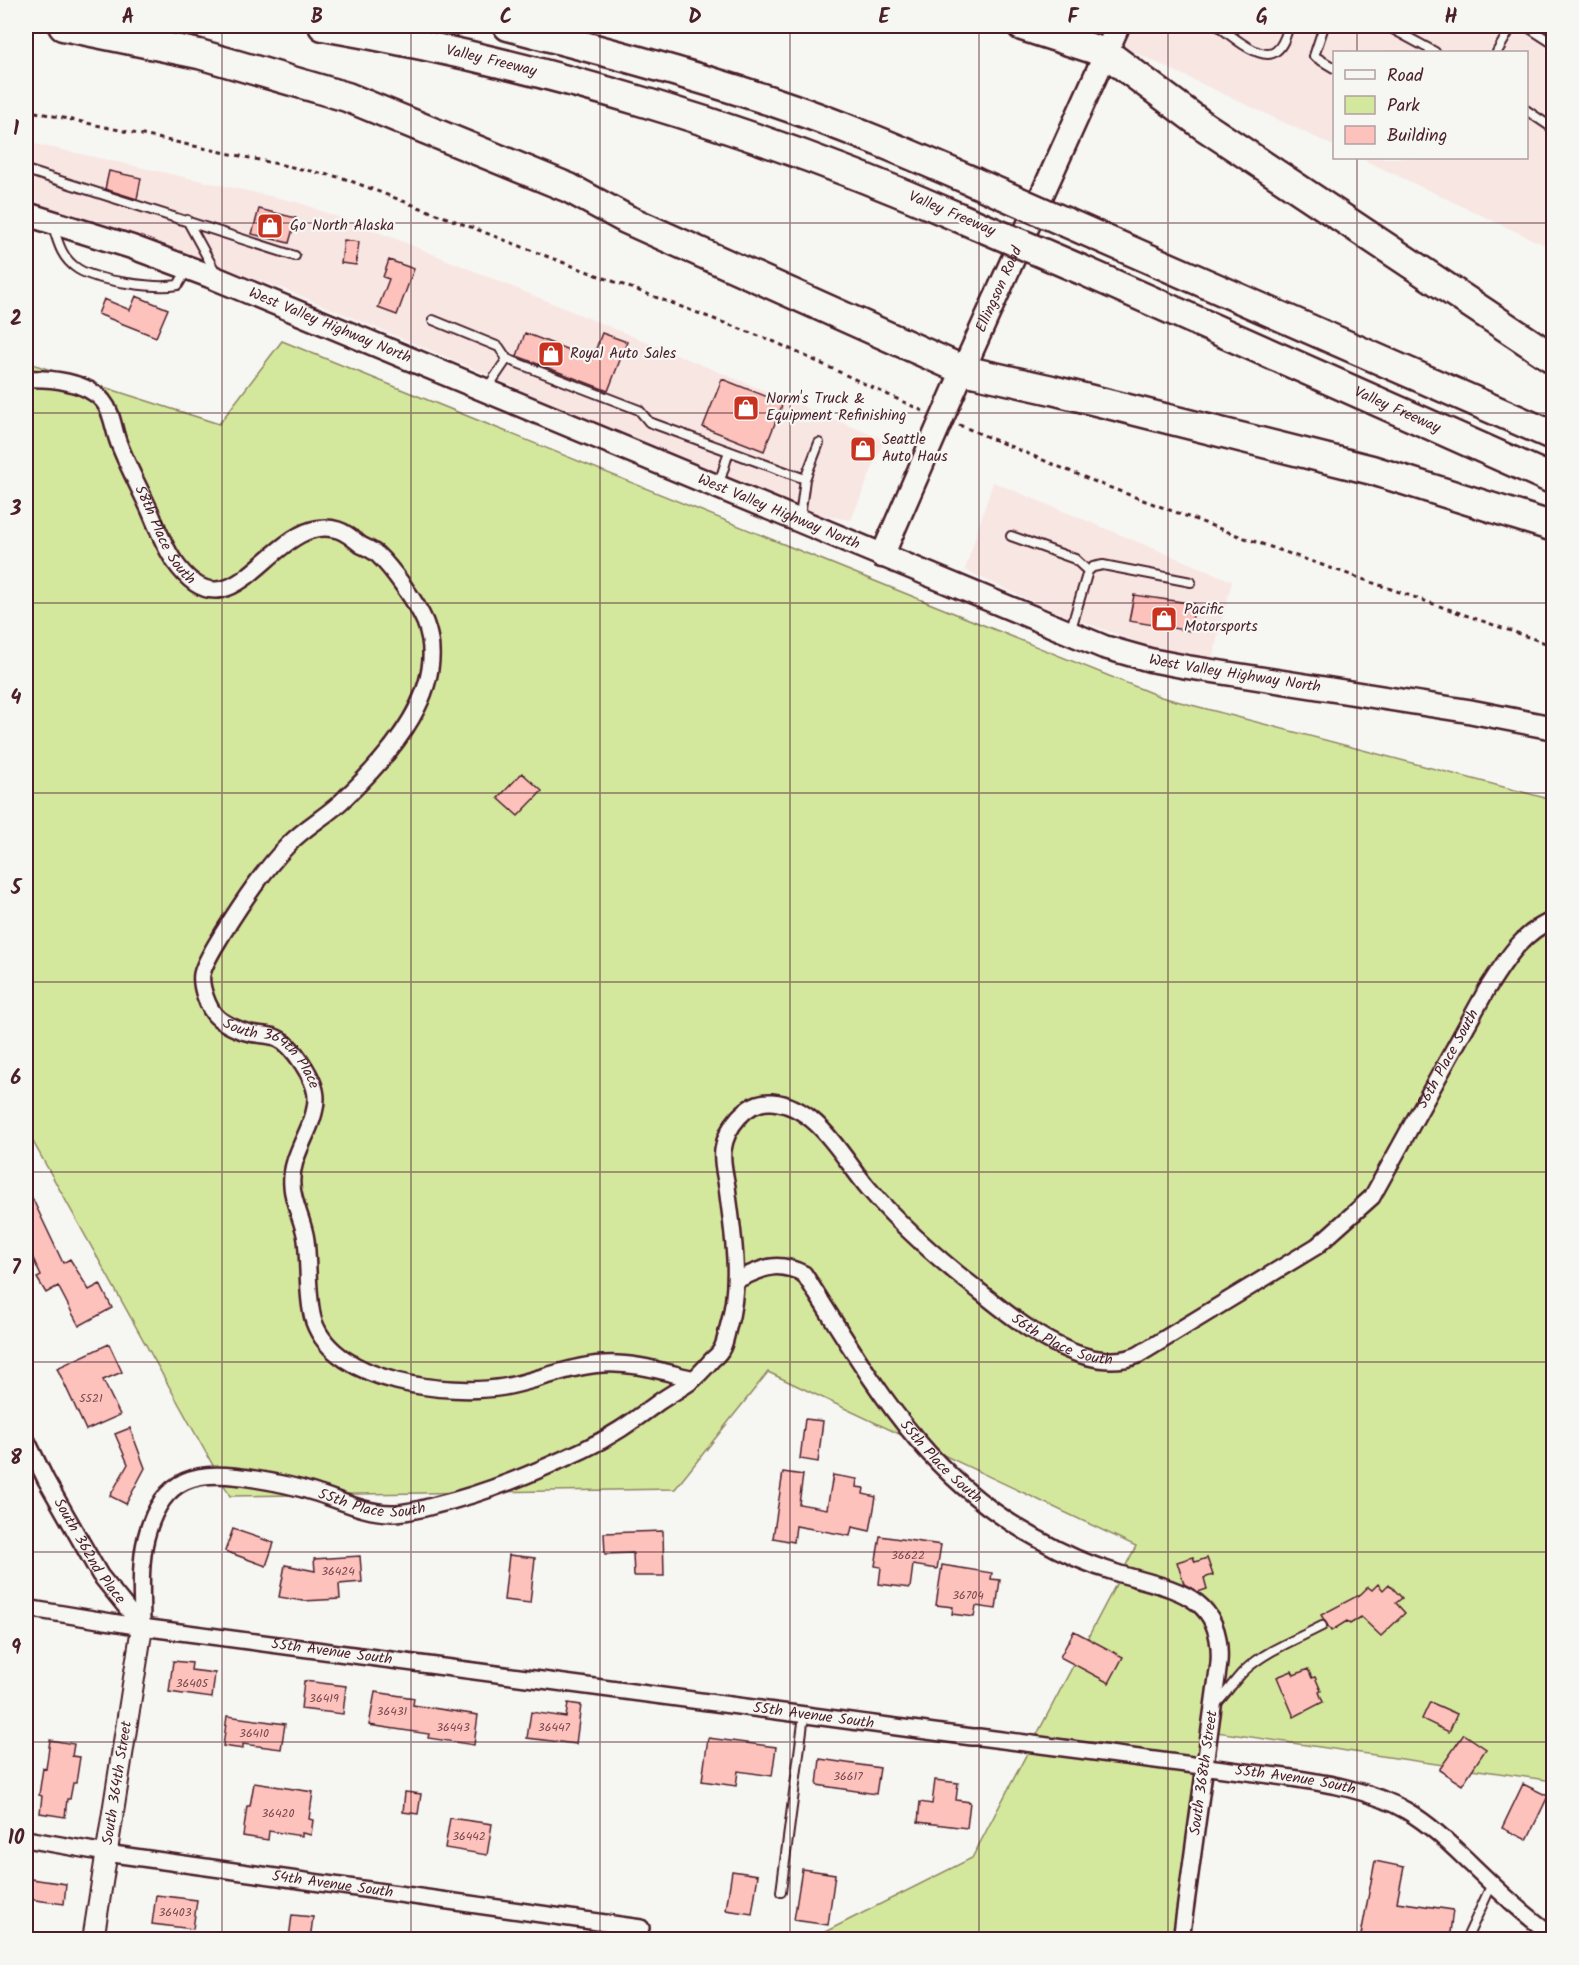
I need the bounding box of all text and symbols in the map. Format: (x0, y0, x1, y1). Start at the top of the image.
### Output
text: A (122, 2, 134, 34)
text: B (311, 2, 323, 34)
text: C (500, 2, 512, 34)
text: D (688, 2, 702, 34)
text: E (878, 2, 890, 34)
text: F (1068, 2, 1080, 34)
text: G (1256, 2, 1268, 34)
text: H (1444, 2, 1458, 34)
street label: Valley Freeway (443, 39, 540, 84)
legend (1333, 51, 1528, 159)
text: Road (1387, 62, 1424, 91)
text: Park (1387, 92, 1420, 121)
text: 1 (13, 114, 19, 146)
text: Building (1387, 122, 1447, 151)
street label: Valley Freeway (905, 185, 1000, 244)
shop icon: Go North Alaska (255, 211, 285, 241)
place label: Go North Alaska (290, 214, 394, 238)
street label: Ellingson Road (969, 242, 1029, 337)
street label: West Valley Highway North (245, 281, 415, 370)
text: 2 (10, 304, 22, 336)
shop icon: Royal Auto Sales (536, 339, 566, 369)
place label: Royal Auto Sales (570, 342, 677, 366)
street label: Valley Freeway (1350, 380, 1445, 440)
place label: Norm's Truck & Equipment Refinishing (766, 387, 906, 428)
shop icon: Norm's Truck & Equipment Refinishing (731, 393, 761, 423)
place label: Seattle Auto Haus (882, 428, 948, 469)
shop icon: Seattle Auto Haus (848, 434, 878, 464)
street label: West Valley Highway North (694, 468, 864, 556)
street label: 58th Place South (128, 481, 201, 591)
text: 3 (10, 494, 22, 526)
place label: Pacific Motorsports (1184, 598, 1258, 639)
shop icon: Pacific Motorsports (1149, 604, 1179, 634)
street label: West Valley Highway North (1147, 648, 1323, 700)
text: 4 (11, 683, 22, 715)
text: 5 (10, 873, 23, 905)
street label: 56th Place South (1411, 1005, 1486, 1113)
street label: South 364th Place (218, 1012, 326, 1092)
text: 6 (11, 1063, 22, 1095)
text: 7 (11, 1253, 21, 1285)
street label: 56th Place South (1006, 1308, 1113, 1372)
house number: 5521 (79, 1389, 103, 1408)
street label: 55th Place South (893, 1415, 987, 1510)
text: 8 (10, 1443, 22, 1475)
street label: 55th Place South (315, 1482, 428, 1525)
street label: South 362nd Place (47, 1494, 131, 1610)
house number: 36622 (891, 1546, 925, 1565)
house number: 36424 (321, 1562, 355, 1581)
house number: 36704 (952, 1586, 984, 1605)
street label: 55th Avenue South (270, 1632, 394, 1672)
text: 9 (11, 1633, 21, 1665)
house number: 36405 (176, 1674, 210, 1693)
house number: 36419 (309, 1689, 339, 1708)
street label: 55th Avenue South (751, 1696, 876, 1736)
house number: 36431 (377, 1702, 408, 1721)
street label: South 368th Street (1183, 1709, 1225, 1837)
house number: 36443 (436, 1718, 470, 1737)
house number: 36447 (538, 1718, 571, 1737)
street label: South 364th Street (96, 1719, 139, 1847)
house number: 36410 (239, 1724, 269, 1743)
street label: 55th Avenue South (1233, 1759, 1358, 1802)
house number: 36617 (833, 1767, 863, 1786)
house number: 36420 (261, 1804, 295, 1823)
text: 10 (8, 1823, 25, 1855)
house number: 36442 (452, 1827, 486, 1846)
street label: 54th Avenue South (270, 1864, 395, 1905)
house number: 36403 (159, 1903, 192, 1922)

